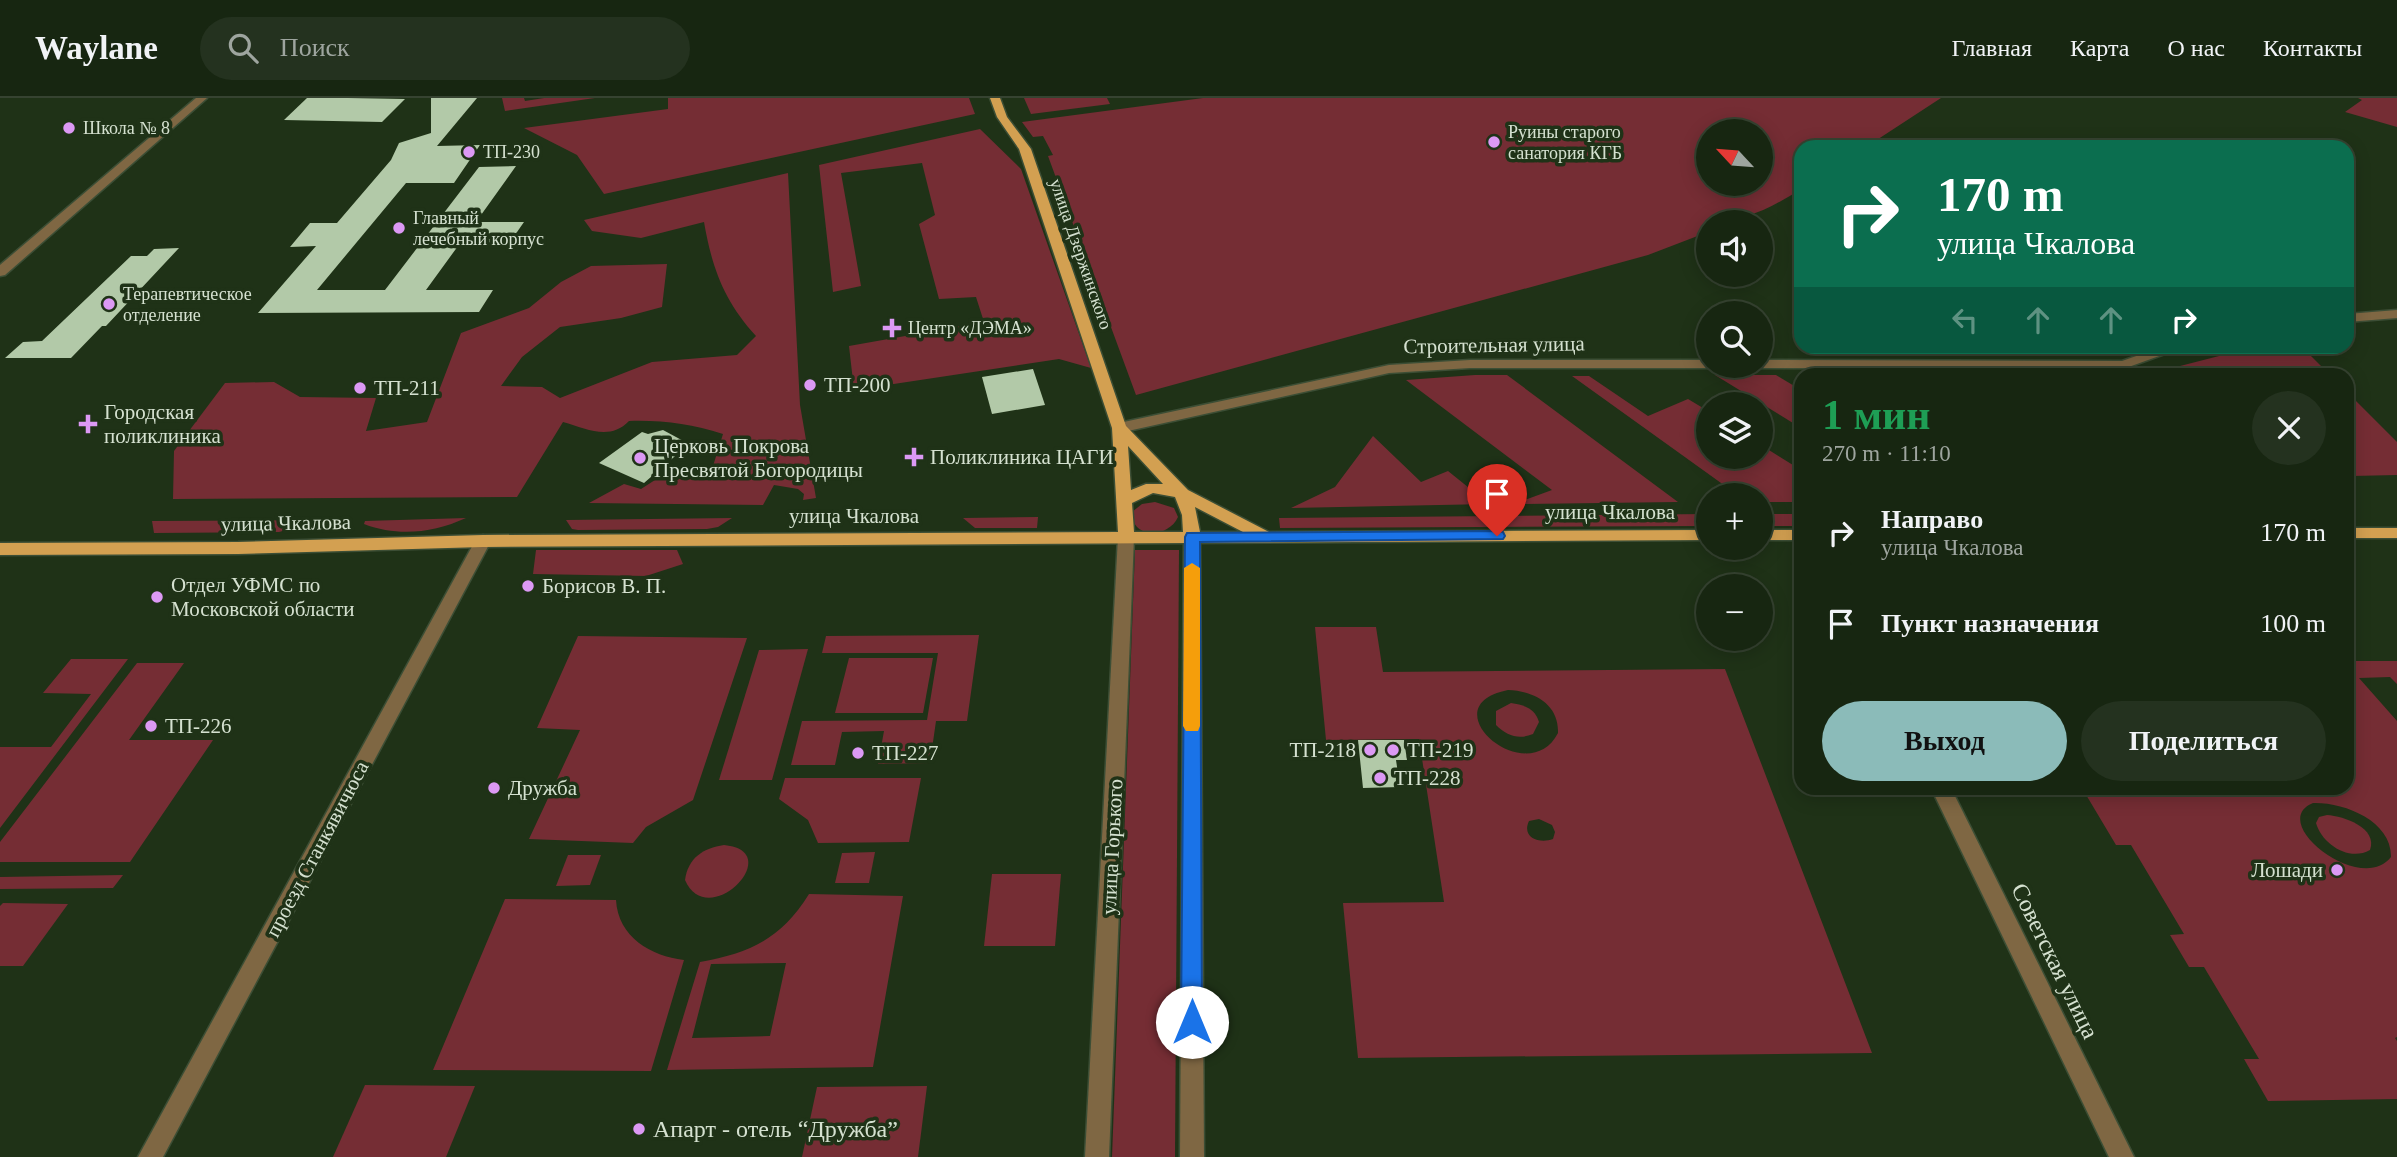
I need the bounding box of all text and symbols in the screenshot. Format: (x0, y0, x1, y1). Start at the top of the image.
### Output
search box (200, 17, 690, 80)
icon: search (224, 29, 262, 67)
text: Waylane (35, 30, 158, 66)
text: Поиск (280, 33, 350, 62)
text: Главная (1951, 35, 2032, 61)
text: Карта (2070, 35, 2129, 61)
text: О нас (2167, 35, 2225, 61)
text: Контакты (2263, 35, 2362, 61)
place label: Школа № 8 (83, 118, 170, 138)
north arrow (1696, 119, 1773, 196)
map controls (1696, 119, 1773, 651)
marker: Школа № 8 (61, 120, 77, 136)
place label: Руины старого санатория КГБ (1508, 122, 1622, 163)
marker: Руины старого санатория КГБ (1486, 134, 1502, 150)
place label: ТП-230 (483, 142, 540, 162)
marker: ТП-230 (461, 144, 477, 160)
text: 170 m (1937, 167, 2064, 222)
icon: right (1822, 168, 1913, 259)
street label: улица Дзержинского (1046, 176, 1116, 332)
place label: Главный лечебный корпус (413, 208, 544, 249)
button: sound (1696, 210, 1773, 287)
marker: Главный лечебный корпус (391, 220, 407, 236)
text: улица Чкалова (1937, 225, 2135, 261)
place label: Терапевтическое отделение (123, 284, 252, 325)
marker: Терапевтическое отделение (101, 296, 117, 312)
button: search (1696, 301, 1773, 378)
icon: left (1946, 301, 1984, 339)
icon: ahead (2019, 301, 2057, 339)
icon: ahead (2092, 301, 2130, 339)
icon: right (2165, 301, 2203, 339)
marker: Центр «ДЭМА» (882, 318, 902, 338)
place label: Центр «ДЭМА» (908, 318, 1032, 338)
street label: Строительная улица (1403, 331, 1586, 359)
place label: ТП-200 (824, 373, 891, 397)
place label: ТП-211 (374, 376, 440, 400)
marker: ТП-200 (802, 377, 818, 393)
marker: ТП-211 (352, 380, 368, 396)
button: close (2252, 391, 2326, 465)
button: layers (1696, 392, 1773, 469)
text: 1 мин (1822, 392, 1931, 438)
place label: Городская поликлиника (104, 400, 221, 448)
marker: Городская поликлиника (78, 414, 98, 434)
place label: Церковь Покрова Пресвятой Богородицы (654, 434, 863, 482)
text: 270 m · 11:10 (1822, 441, 1951, 466)
place label: Поликлиника ЦАГИ (930, 445, 1114, 469)
marker: Поликлиника ЦАГИ (904, 447, 924, 467)
marker: Церковь Покрова Пресвятой Богородицы (632, 450, 648, 466)
pin (1467, 464, 1527, 536)
icon: arrive (1478, 475, 1516, 513)
button: + (1696, 483, 1773, 560)
street label: улица Чкалова (1545, 500, 1676, 524)
street label: улица Чкалова (789, 504, 920, 528)
text: Направо (1881, 505, 1983, 534)
street label: улица Чкалова (221, 510, 352, 536)
icon: right (1822, 514, 1860, 552)
text: 170 m (2260, 518, 2326, 547)
text: улица Чкалова (1881, 535, 2023, 560)
place label: Отдел УФМС по Московской области (171, 573, 355, 621)
place label: Борисов В. П. (542, 574, 666, 598)
button: − (1696, 574, 1773, 651)
marker: Борисов В. П. (520, 578, 536, 594)
marker: Отдел УФМС по Московской области (149, 589, 165, 605)
icon: arrive (1822, 605, 1860, 643)
text: Пункт назначения (1881, 609, 2099, 638)
text: 100 m (2260, 609, 2326, 638)
button: Выход (1822, 701, 2067, 781)
button: Поделиться (2081, 701, 2326, 781)
place label: ТП-226 (165, 714, 232, 738)
marker: ТП-226 (143, 718, 159, 734)
place label: ТП-218 (1290, 738, 1356, 762)
place label: ТП-219 (1407, 738, 1474, 762)
place label: ТП-227 (872, 741, 939, 765)
marker: ТП-218 (1362, 742, 1378, 758)
marker: ТП-219 (1385, 742, 1401, 758)
marker: ТП-227 (850, 745, 866, 761)
street label: проезд Станкявичюса (260, 756, 374, 941)
place label: ТП-228 (1394, 766, 1461, 790)
marker: ТП-228 (1372, 770, 1388, 786)
place label: Дружба (508, 776, 578, 800)
street label: улица Горького (1096, 778, 1128, 916)
marker: Дружба (486, 780, 502, 796)
place label: Лошади (2251, 858, 2323, 882)
marker: Лошади (2329, 862, 2345, 878)
street label: Советская улица (2006, 879, 2104, 1043)
position arrow (1155, 985, 1229, 1059)
place label: Апарт - отель “Дружба” (653, 1116, 898, 1142)
marker: Апарт - отель “Дружба” (631, 1121, 647, 1137)

